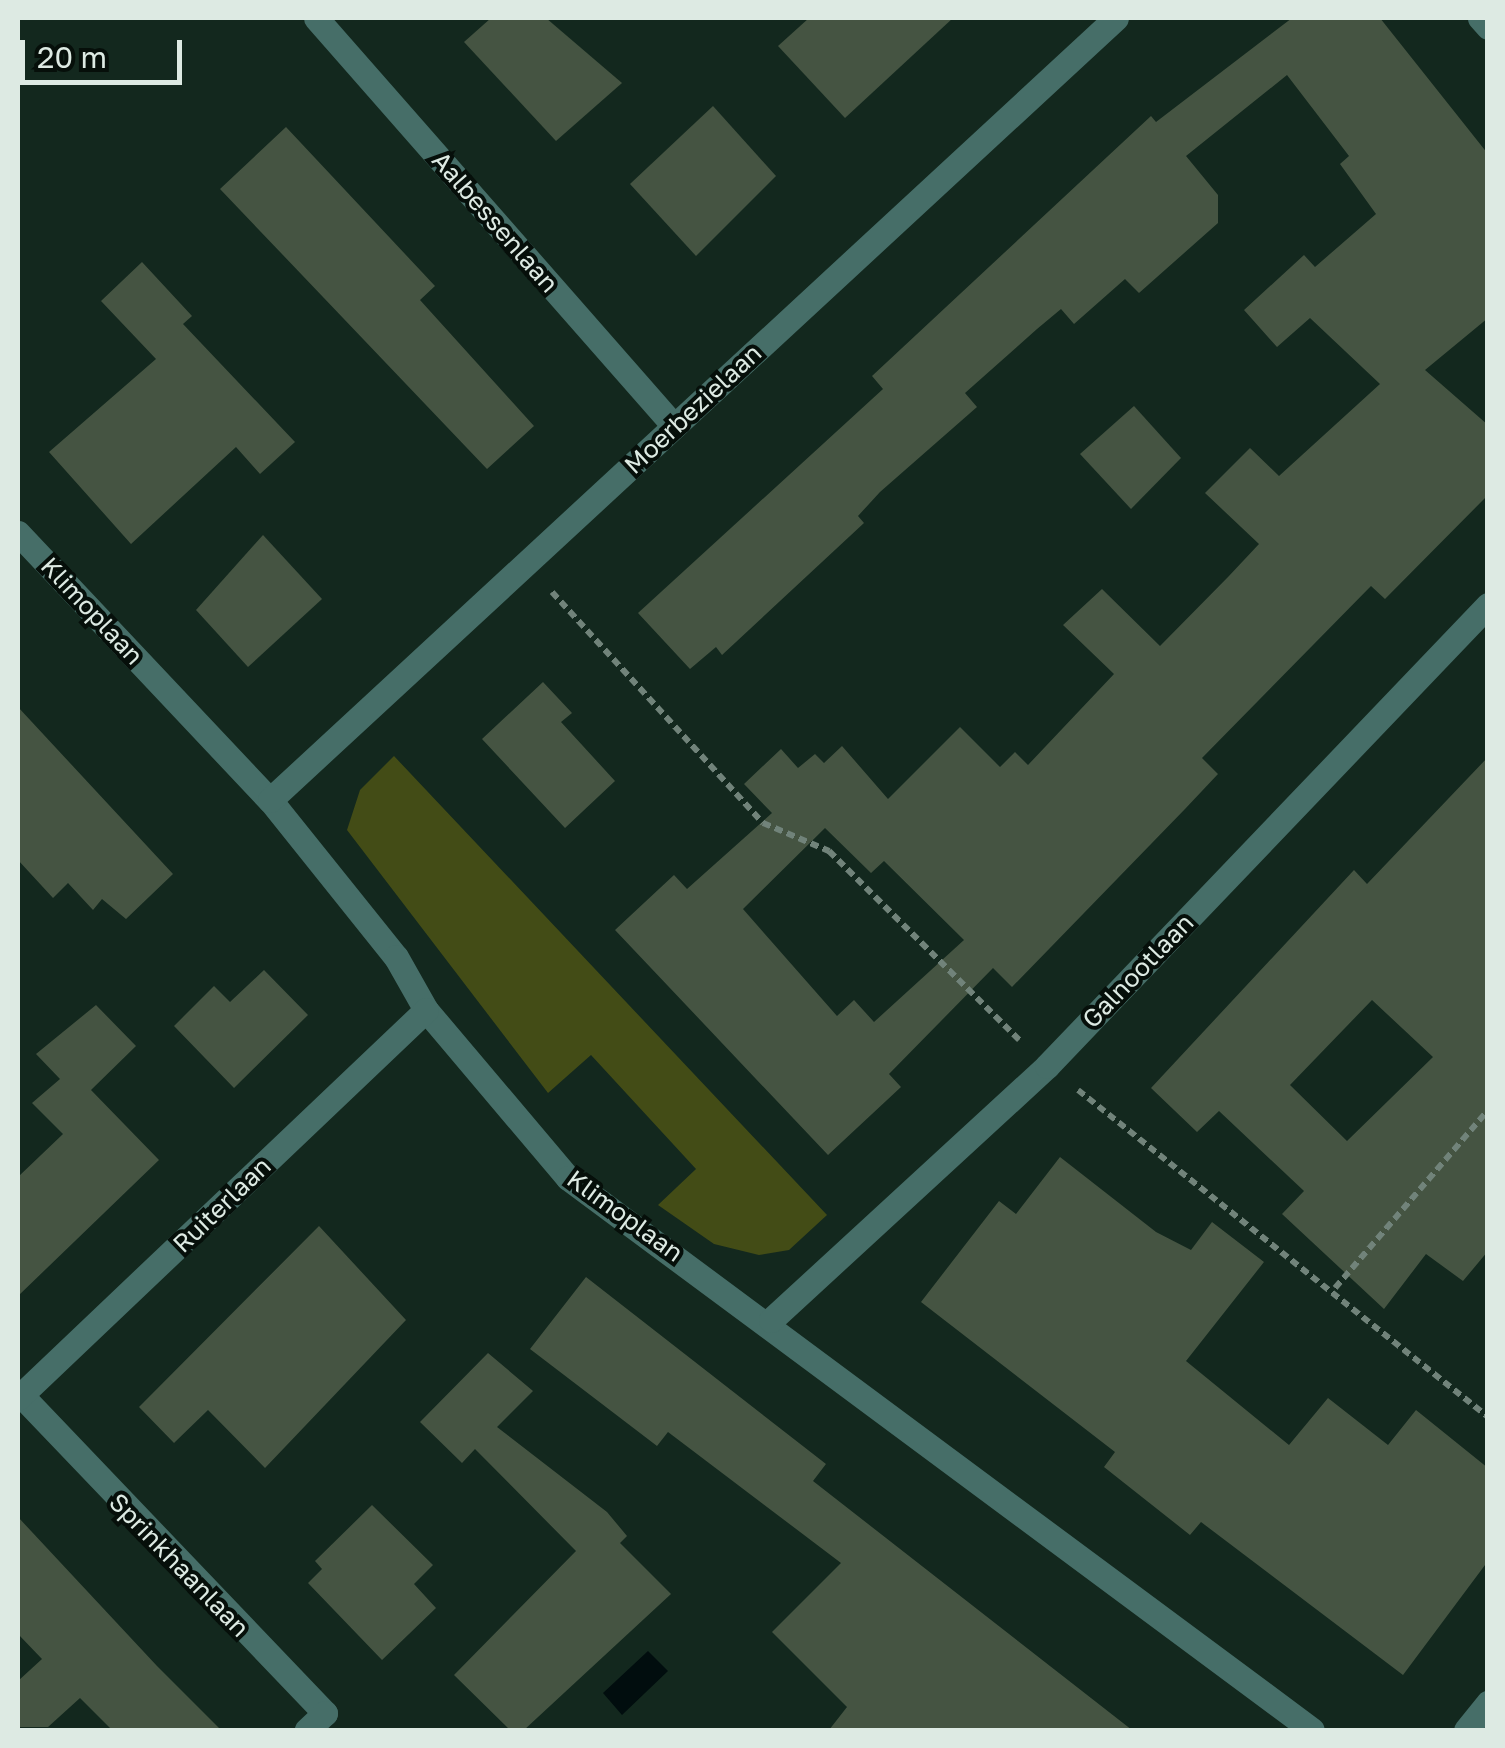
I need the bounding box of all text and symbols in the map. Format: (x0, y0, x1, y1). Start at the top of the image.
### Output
scale bar (25, 20, 188, 82)
text: 20 m (37, 39, 107, 75)
street label: Aalbessenlaan (426, 145, 564, 299)
street label: Moerbezielaan (618, 338, 768, 480)
street label: Klimoplaan (35, 551, 149, 671)
street label: Galnootlaan (1076, 908, 1200, 1034)
street label: Ruiterlaan (167, 1151, 277, 1259)
street label: Klimoplaan (561, 1164, 689, 1268)
street label: Sprinkhaanlaan (103, 1487, 255, 1643)

